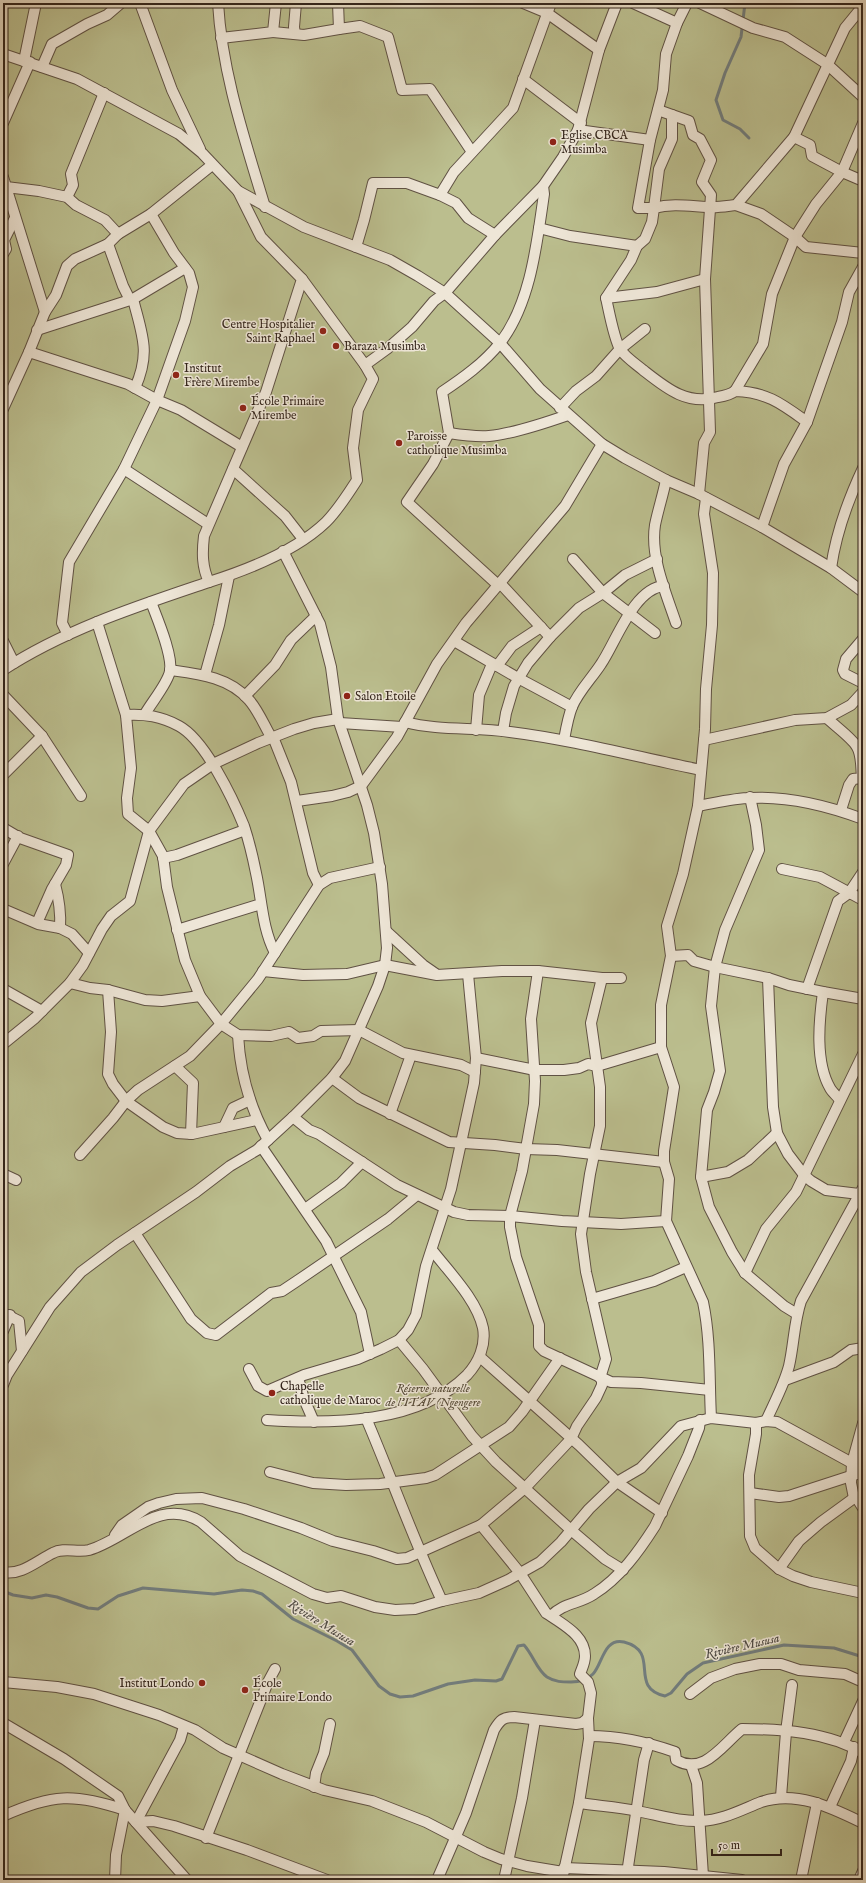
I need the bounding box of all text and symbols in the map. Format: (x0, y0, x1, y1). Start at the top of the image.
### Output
place label: Eglise CBCA Musimba (561, 128, 629, 157)
marker: Eglise CBCA Musimba (548, 137, 558, 147)
place label: Centre Hospitalier Saint Raphael (222, 317, 316, 347)
marker: Centre Hospitalier Saint Raphael (318, 326, 328, 336)
place label: Baraza Musimba (344, 339, 427, 354)
marker: Baraza Musimba (331, 341, 341, 351)
place label: Institut Frère Mirembe (184, 361, 260, 390)
marker: Institut Frère Mirembe (171, 370, 181, 380)
place label: École Primaire Mirembe (251, 393, 325, 423)
marker: École Primaire Mirembe (238, 403, 248, 413)
place label: Paroisse catholique Musimba (407, 429, 507, 459)
marker: Paroisse catholique Musimba (394, 438, 404, 448)
place label: Salon Etoile (355, 689, 416, 704)
marker: Salon Etoile (342, 691, 352, 701)
place label: Chapelle catholique de Maroc (280, 1379, 381, 1409)
park label: Réserve naturelle de l'ITAV (Ngengere (385, 1381, 480, 1411)
marker: Chapelle catholique de Maroc (267, 1388, 277, 1398)
water label: Rivière Mususa (284, 1596, 358, 1651)
water label: Rivière Mususa (703, 1630, 781, 1663)
place label: École Primaire Londo (253, 1675, 333, 1705)
place label: Institut Londo (120, 1676, 195, 1691)
marker: Institut Londo (197, 1678, 207, 1688)
marker: École Primaire Londo (240, 1685, 250, 1695)
scale bar (712, 1831, 781, 1857)
text: 50 m (718, 1838, 740, 1853)

